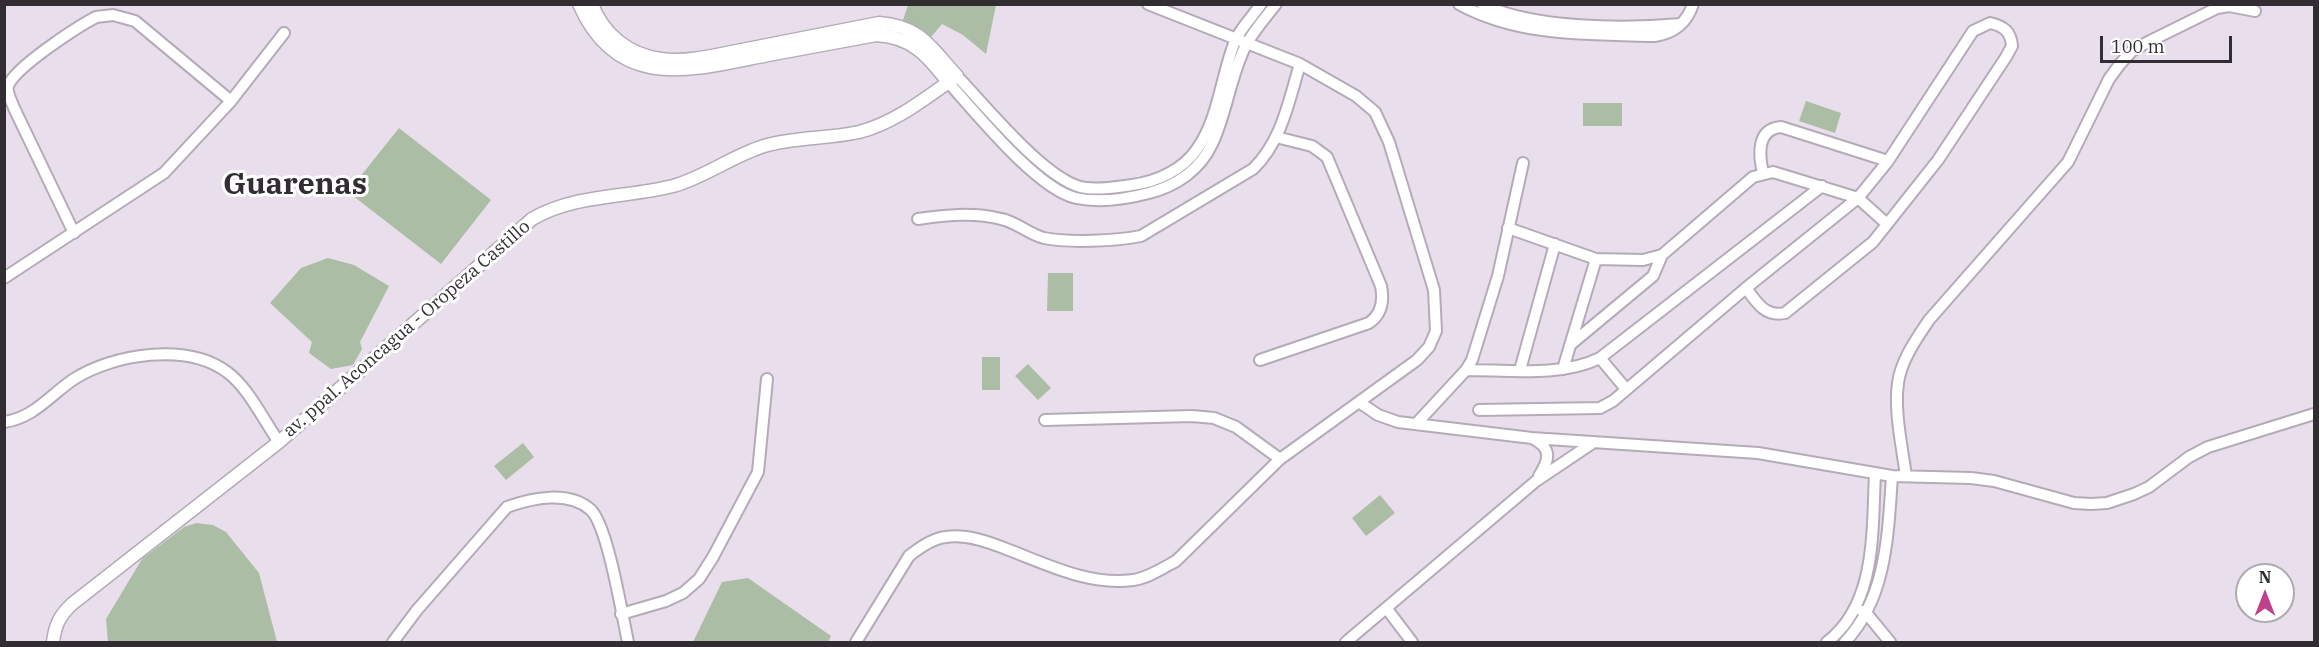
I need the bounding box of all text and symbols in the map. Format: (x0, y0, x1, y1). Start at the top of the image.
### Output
scale bar (2103, 24, 2235, 62)
text: 100 m (2111, 35, 2165, 58)
district label: Guarenas (223, 167, 367, 203)
street label: av. ppal. Aconcagua - Oropeza Castillo (279, 216, 535, 442)
north arrow (2235, 563, 2295, 623)
text: N (2259, 567, 2271, 587)

